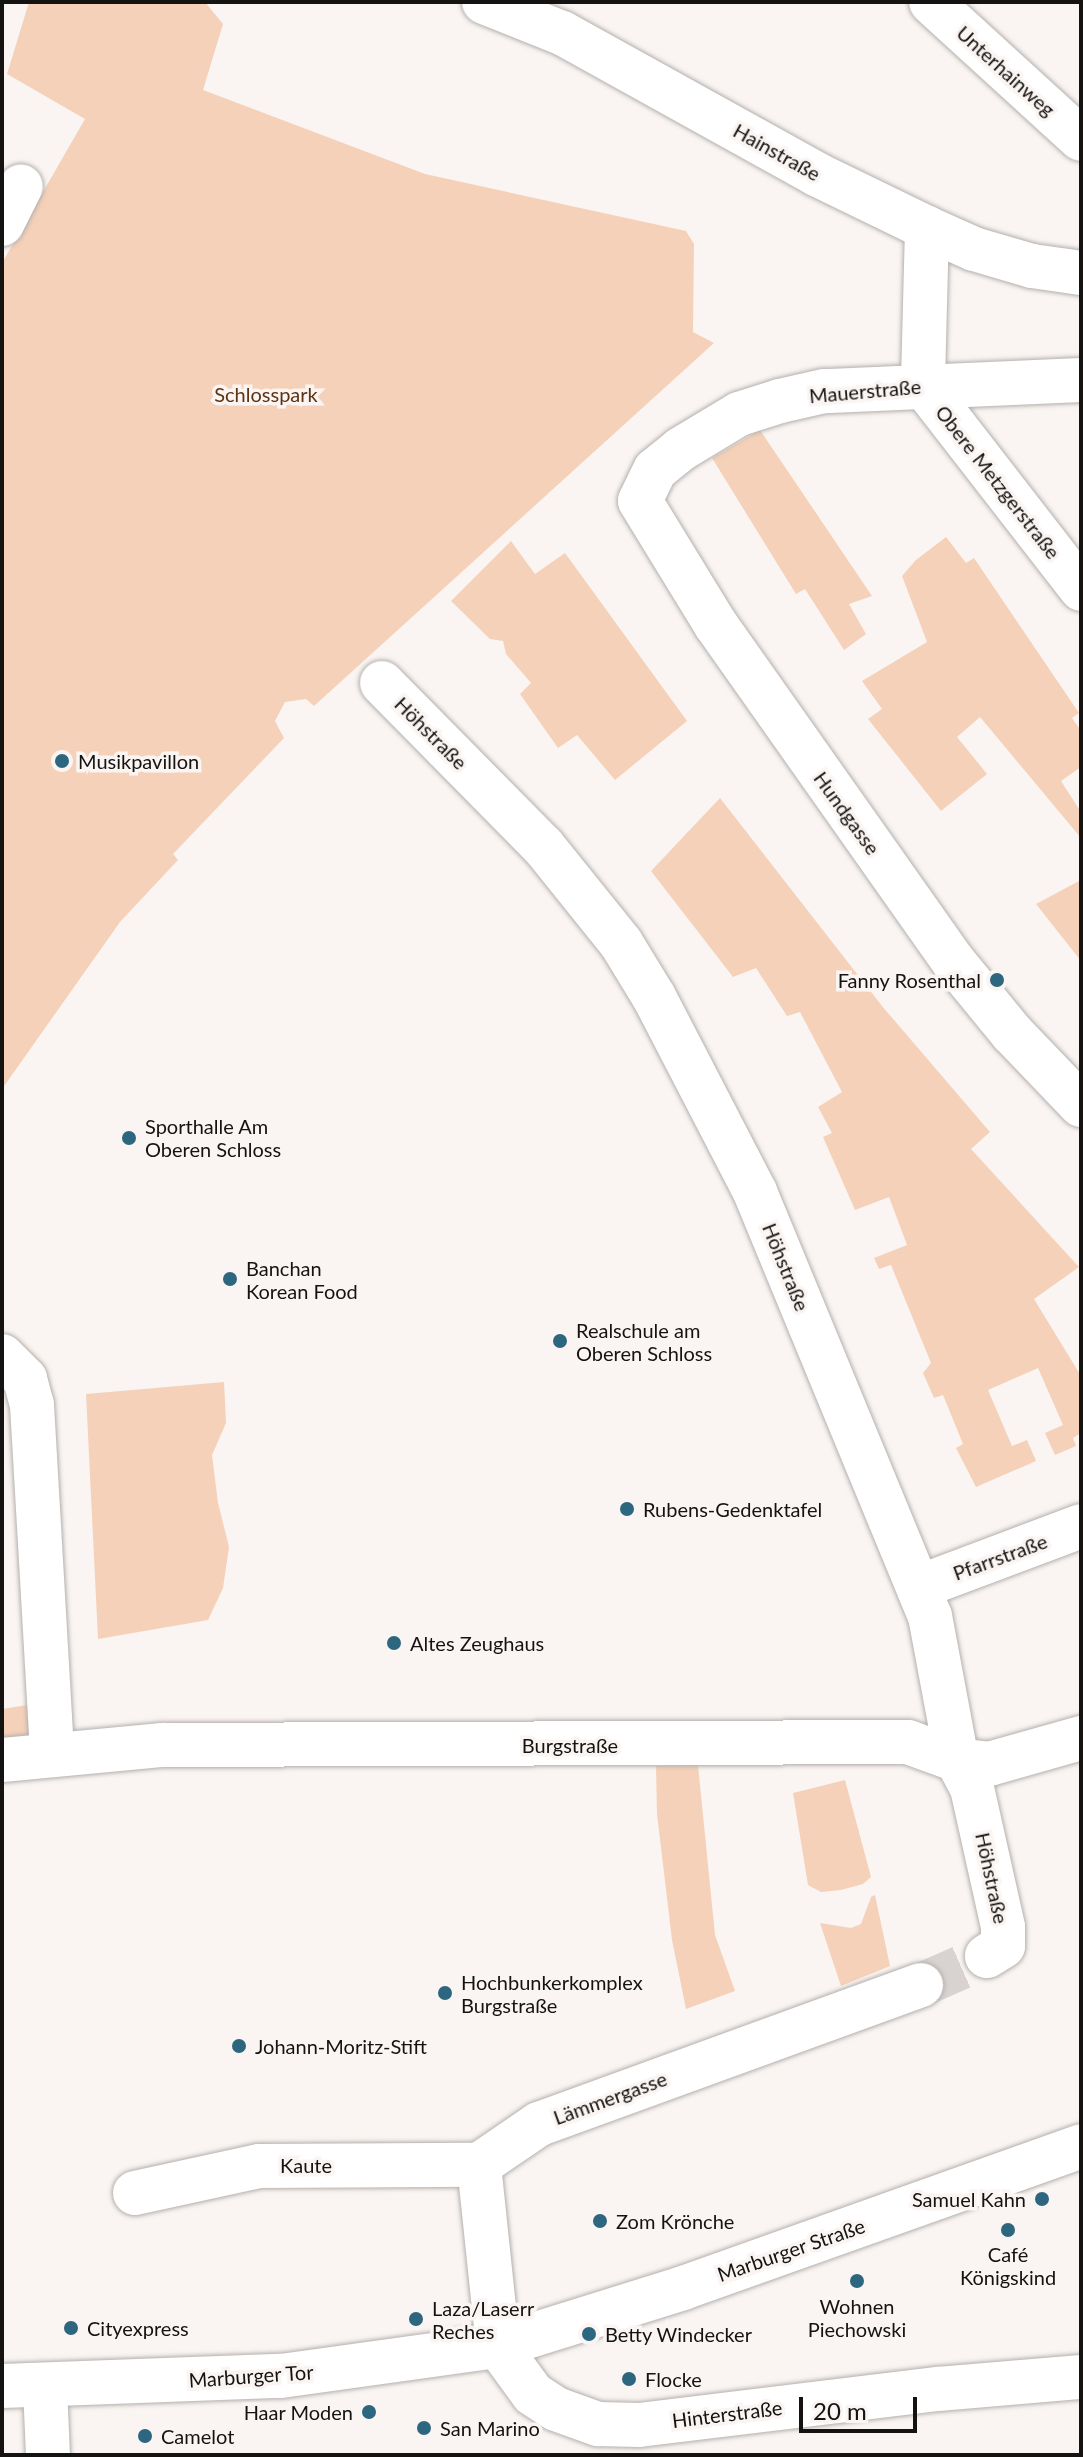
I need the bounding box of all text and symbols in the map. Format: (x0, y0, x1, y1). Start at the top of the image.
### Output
street label: Unterhainweg (952, 21, 1060, 121)
street label: Hainstraße (729, 118, 825, 186)
street label: Mauerstraße (808, 374, 922, 408)
park label: Schlosspark (214, 382, 318, 406)
street label: Obere Metzgerstraße (931, 400, 1065, 564)
street label: Höhstraße (390, 692, 472, 774)
place label: Musikpavillon (78, 749, 199, 773)
marker: Musikpavillon (53, 752, 71, 770)
street label: Hundgasse (809, 767, 885, 859)
place label: Fanny Rosenthal (837, 968, 981, 992)
marker: Fanny Rosenthal (988, 971, 1006, 989)
place label: Sporthalle Am Oberen Schloss (145, 1114, 281, 1161)
marker: Sporthalle Am Oberen Schloss (120, 1129, 138, 1147)
street label: Höhstraße (758, 1220, 814, 1314)
place label: Banchan Korean Food (246, 1256, 358, 1303)
marker: Banchan Korean Food (221, 1270, 239, 1288)
place label: Realschule am Oberen Schloss (576, 1318, 712, 1365)
marker: Realschule am Oberen Schloss (551, 1332, 569, 1350)
place label: Rubens-Gedenktafel (643, 1497, 822, 1521)
marker: Rubens-Gedenktafel (618, 1500, 636, 1518)
street label: Pfarrstraße (950, 1529, 1050, 1585)
place label: Altes Zeughaus (410, 1631, 544, 1655)
marker: Altes Zeughaus (385, 1634, 403, 1652)
street label: Burgstraße (522, 1733, 618, 1757)
street label: Höhstraße (971, 1830, 1013, 1926)
place label: Hochbunkerkomplex Burgstraße (461, 1970, 643, 2017)
marker: Hochbunkerkomplex Burgstraße (436, 1984, 454, 2002)
place label: Johann-Moritz-Stift (255, 2034, 427, 2058)
marker: Johann-Moritz-Stift (230, 2037, 248, 2055)
street label: Lämmergasse (550, 2066, 670, 2130)
street label: Kaute (280, 2153, 332, 2177)
place label: Samuel Kahn (912, 2187, 1026, 2211)
marker: Samuel Kahn (1033, 2190, 1051, 2208)
place label: Zom Krönche (616, 2209, 734, 2233)
marker: Zom Krönche (591, 2212, 609, 2230)
street label: Marburger Straße (714, 2213, 868, 2287)
marker: Café Königskind (999, 2221, 1017, 2239)
place label: Café Königskind (960, 2242, 1056, 2289)
marker: Wohnen Piechowski (848, 2272, 866, 2290)
place label: Wohnen Piechowski (808, 2294, 906, 2341)
place label: Laza/Laserr Reches (432, 2296, 534, 2343)
marker: Laza/Laserr Reches (407, 2310, 425, 2328)
place label: Cityexpress (87, 2316, 189, 2340)
marker: Cityexpress (62, 2319, 80, 2337)
place label: Betty Windecker (605, 2322, 753, 2346)
marker: Betty Windecker (580, 2325, 598, 2343)
street label: Marburger Tor (187, 2360, 315, 2392)
place label: Flocke (645, 2367, 702, 2391)
marker: Flocke (620, 2370, 638, 2388)
scale bar (803, 2381, 921, 2431)
street label: Hinterstraße (671, 2395, 783, 2433)
text: 20 m (813, 2396, 867, 2425)
place label: Haar Moden (243, 2400, 353, 2424)
marker: Haar Moden (360, 2403, 378, 2421)
place label: San Marino (440, 2416, 540, 2440)
marker: San Marino (415, 2419, 433, 2437)
place label: Camelot (161, 2424, 234, 2448)
marker: Camelot (136, 2427, 154, 2445)

